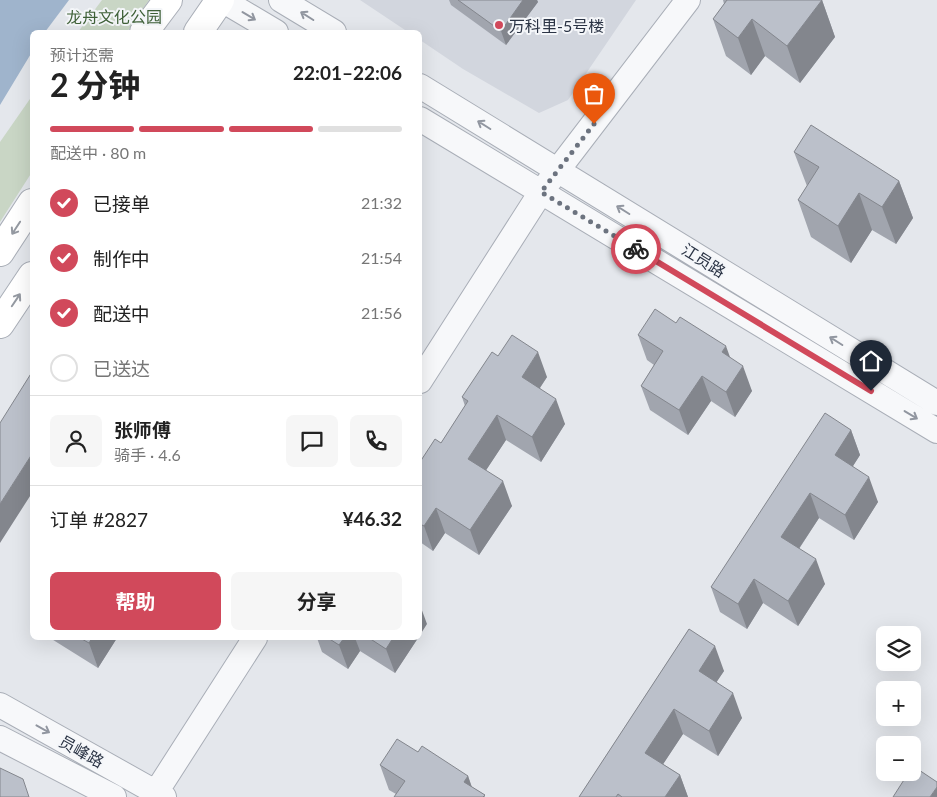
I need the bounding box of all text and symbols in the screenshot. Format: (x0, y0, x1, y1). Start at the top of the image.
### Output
park label: 龙舟文化公园 (66, 7, 162, 26)
one-way arrow (300, 11, 314, 22)
one-way arrow (241, 12, 255, 22)
place label: 万科里-5号楼 (509, 16, 604, 35)
marker: 万科里-5号楼 (493, 19, 505, 31)
text: 预计还需 (50, 45, 114, 64)
text: 22:01–22:06 (293, 61, 402, 84)
text: 2 分钟 (50, 65, 140, 104)
pin (573, 73, 615, 124)
icon: bag (580, 80, 608, 108)
one-way arrow (478, 120, 492, 130)
text: 配送中 · 80 m (50, 143, 146, 162)
icon: check (50, 189, 78, 217)
text: 已接单 (93, 192, 150, 215)
text: 21:32 (361, 193, 402, 212)
one-way arrow (616, 205, 630, 215)
one-way arrow (11, 220, 21, 234)
courier (611, 224, 661, 274)
icon: bike (622, 235, 650, 263)
street label: 江员路 (679, 239, 729, 281)
icon: check (50, 244, 78, 272)
text: 制作中 (93, 247, 150, 270)
text: 21:54 (361, 248, 402, 267)
one-way arrow (11, 293, 21, 307)
icon: check (50, 299, 78, 327)
text: 配送中 (93, 302, 150, 325)
text: 21:56 (361, 303, 402, 322)
one-way arrow (829, 335, 843, 345)
pin (850, 340, 892, 391)
icon: home (857, 347, 885, 375)
text: 已送达 (93, 357, 150, 380)
one-way arrow (904, 411, 918, 421)
button: person (50, 415, 102, 467)
button: chat (286, 415, 338, 467)
button: phone (350, 415, 402, 467)
text: 张师傅 (114, 418, 171, 441)
text: 骑手 · 4.6 (114, 445, 181, 464)
text: ¥46.32 (342, 507, 402, 530)
text: 订单 #2827 (50, 508, 148, 531)
button: 帮助 (50, 572, 221, 630)
button: 分享 (231, 572, 402, 630)
map controls (876, 626, 921, 781)
button: layers (876, 626, 921, 671)
button: + (876, 681, 921, 726)
one-way arrow (35, 724, 50, 734)
street label: 员峰路 (56, 731, 108, 771)
button: − (876, 736, 921, 781)

